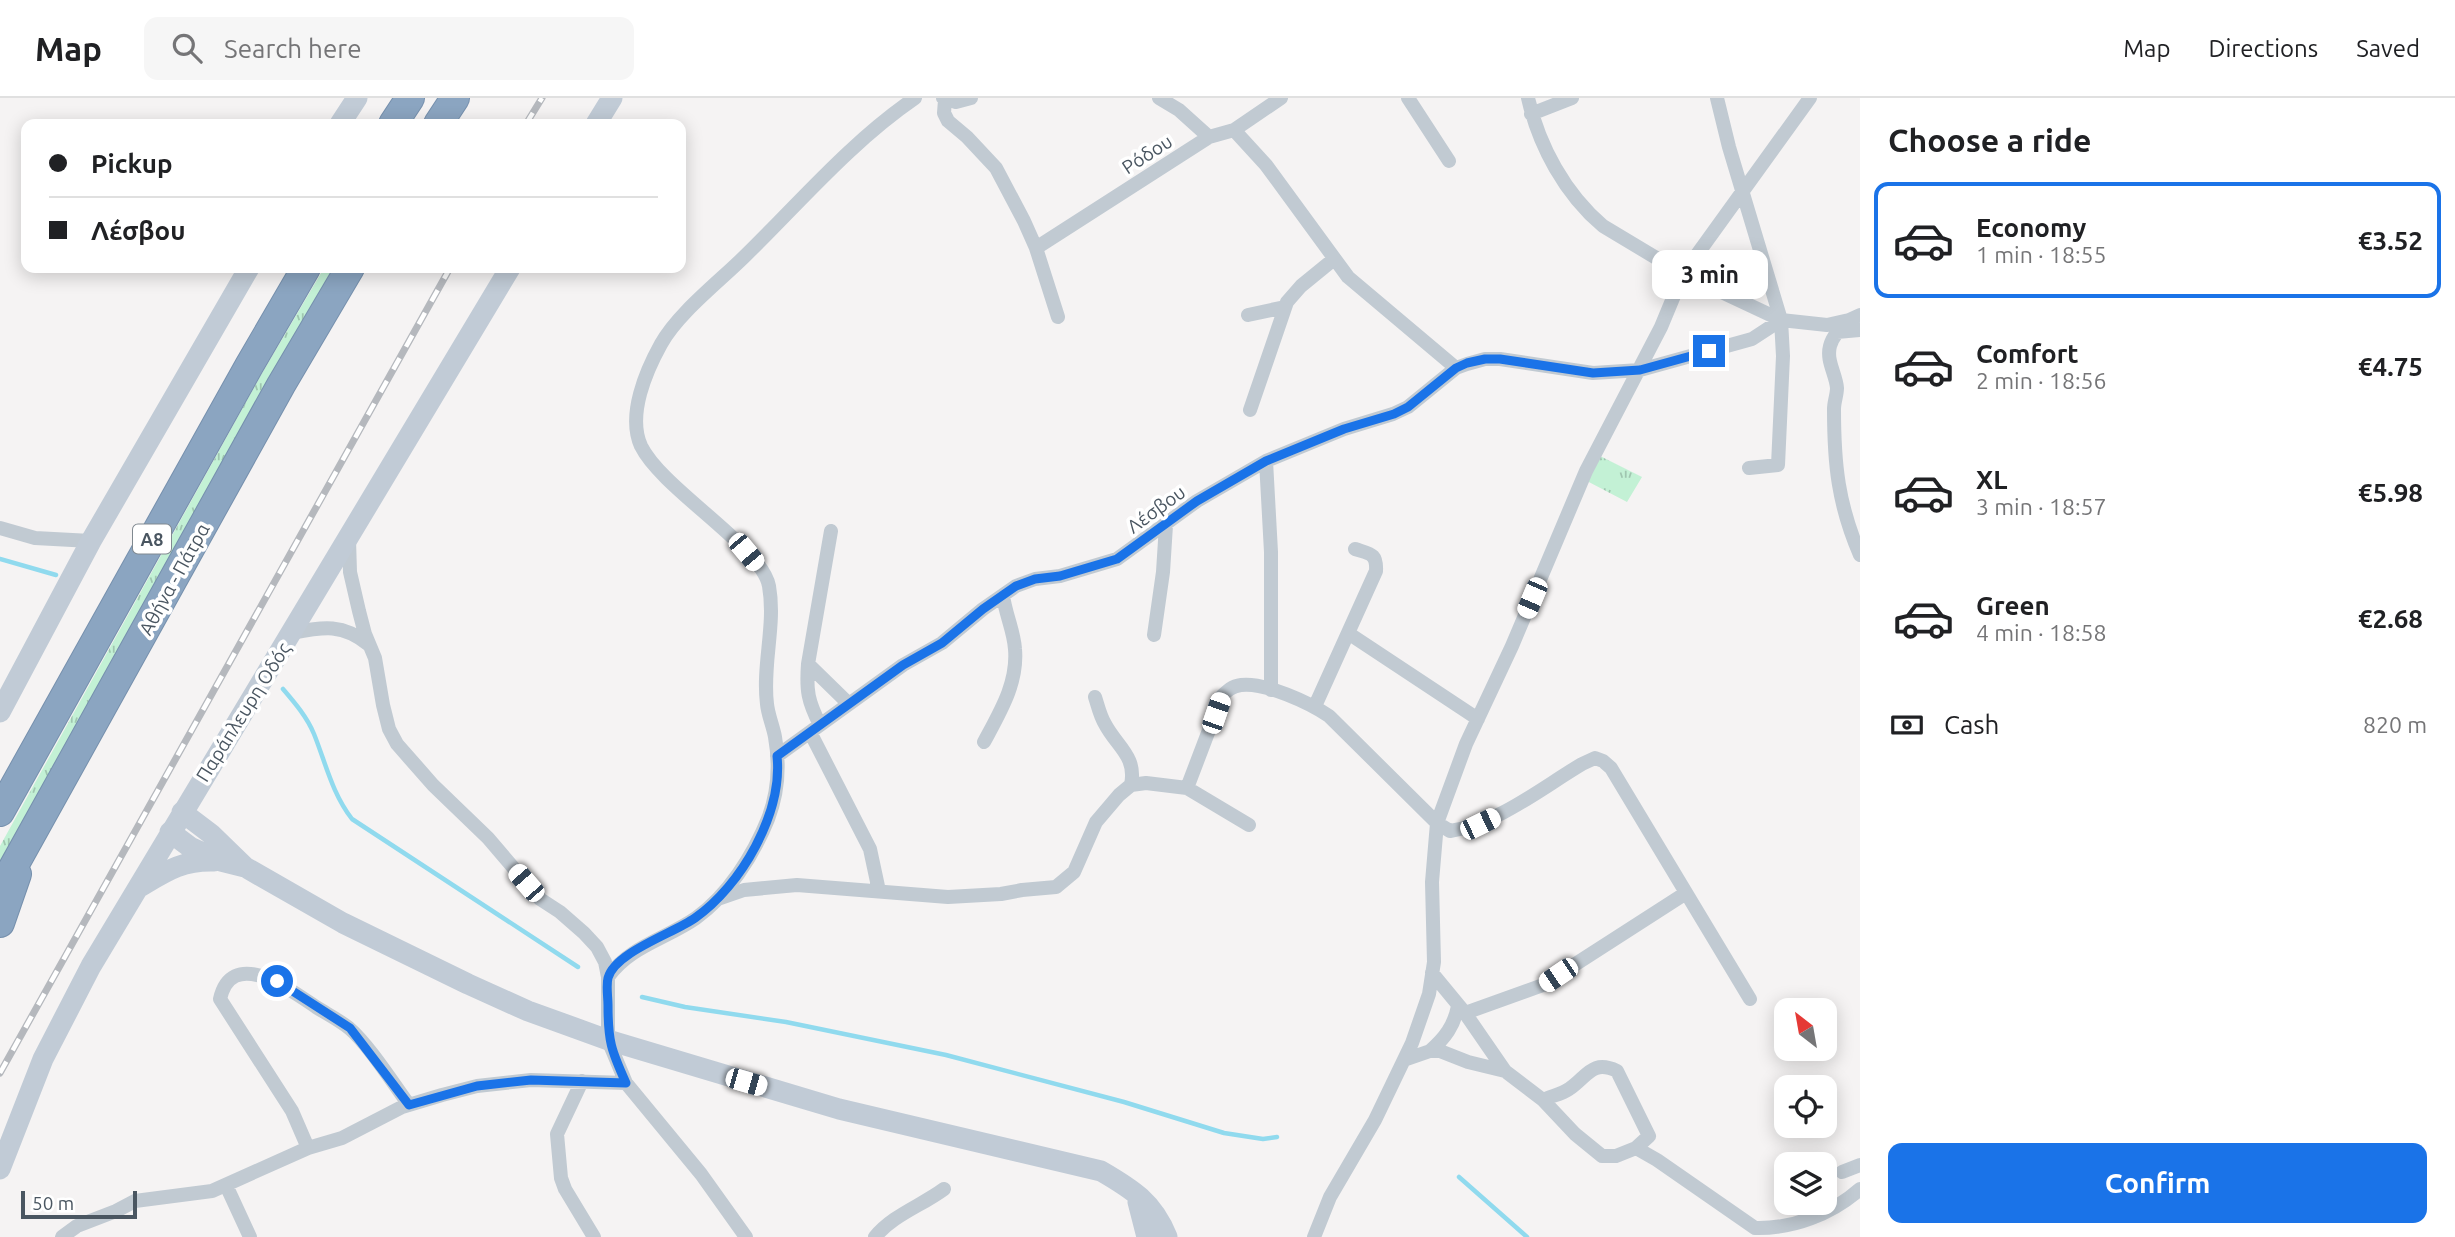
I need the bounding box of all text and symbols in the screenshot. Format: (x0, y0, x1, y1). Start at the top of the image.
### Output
search box (144, 17, 634, 80)
icon: search (168, 29, 206, 67)
text: Map (35, 30, 102, 67)
text: Search here (224, 34, 362, 63)
text: Map (2123, 35, 2170, 62)
text: Directions (2208, 35, 2318, 62)
text: Saved (2356, 35, 2420, 62)
text: Choose a ride (1888, 122, 2091, 158)
street label: Ρόδου (1118, 130, 1176, 178)
text: Pickup (91, 149, 173, 178)
icon: car (1892, 209, 1955, 272)
text: Economy (1976, 213, 2086, 242)
text: Λέσβου (91, 216, 185, 245)
text: €3.52 (2358, 226, 2423, 255)
text: 1 min · 18:55 (1976, 242, 2107, 267)
callout: 3 min (1651, 250, 1767, 299)
text: 3 min (1681, 262, 1739, 287)
route end (1693, 335, 1725, 367)
icon: car (1892, 335, 1955, 398)
text: Comfort (1976, 339, 2079, 368)
text: €4.75 (2358, 352, 2423, 381)
text: 2 min · 18:56 (1976, 368, 2107, 393)
icon: car (1892, 461, 1955, 524)
text: XL (1976, 465, 2007, 494)
text: €5.98 (2358, 478, 2423, 507)
street label: Λέσβου (1123, 481, 1189, 537)
text: 3 min · 18:57 (1976, 494, 2107, 519)
street label: Αθήνα - Πάτρα (134, 519, 214, 639)
road number: Α8 (133, 524, 171, 554)
car (725, 529, 768, 575)
car (1515, 575, 1550, 621)
icon: car (1892, 587, 1955, 650)
text: Green (1976, 591, 2050, 620)
text: €2.68 (2358, 604, 2423, 633)
text: 4 min · 18:58 (1976, 620, 2107, 645)
street label: Παράπλευρη Οδός (191, 638, 295, 786)
car (1200, 690, 1233, 736)
icon: cash (1888, 706, 1926, 744)
text: Cash (1944, 710, 1999, 739)
text: 820 m (2363, 712, 2427, 737)
car (1457, 805, 1504, 843)
car (505, 860, 548, 906)
car (1535, 955, 1582, 995)
route start (261, 965, 293, 997)
north arrow (1774, 998, 1838, 1060)
map controls (1774, 998, 1837, 1215)
car (723, 1066, 770, 1098)
button: locate (1774, 1075, 1837, 1138)
button: Confirm (1888, 1143, 2427, 1223)
button: layers (1774, 1152, 1837, 1215)
scale bar (21, 1188, 136, 1220)
text: 50 m (32, 1192, 74, 1214)

